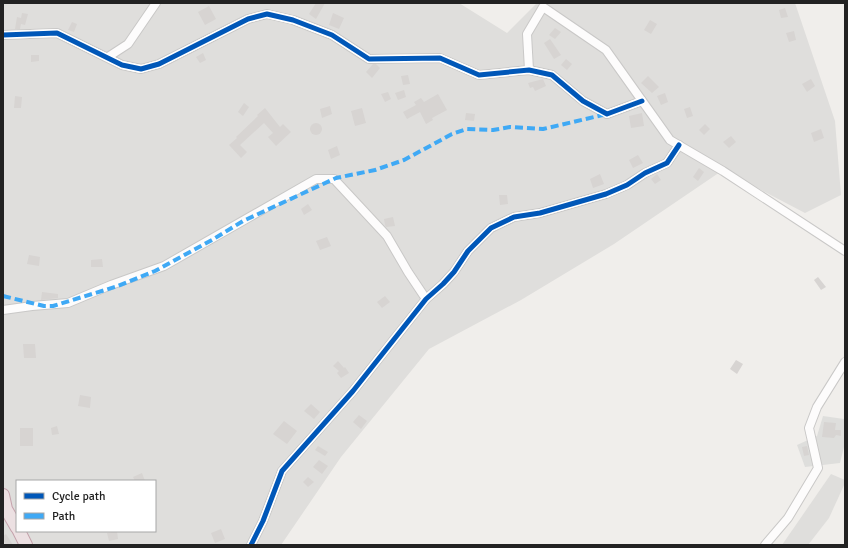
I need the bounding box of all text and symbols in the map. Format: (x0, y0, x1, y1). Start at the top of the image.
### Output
legend (16, 480, 156, 532)
text: Cycle path (52, 489, 105, 504)
text: Path (52, 509, 75, 524)

